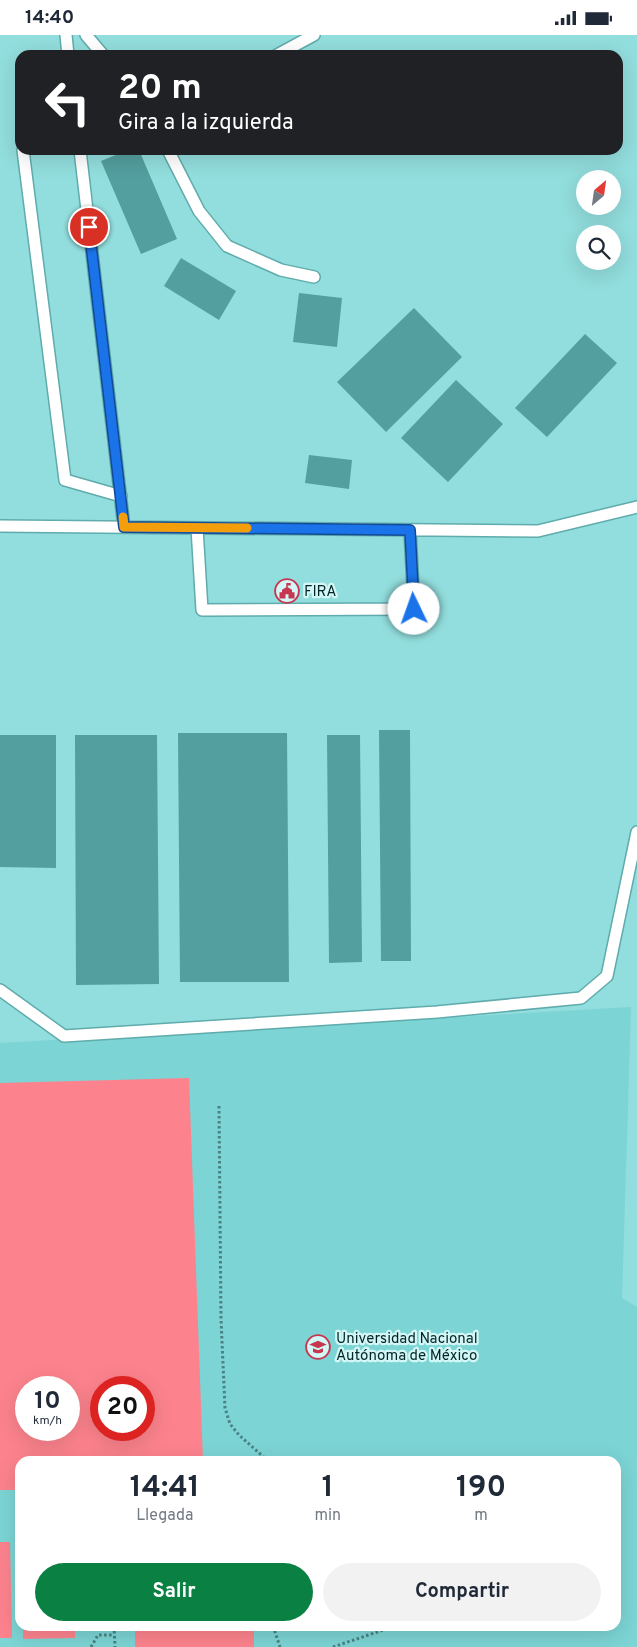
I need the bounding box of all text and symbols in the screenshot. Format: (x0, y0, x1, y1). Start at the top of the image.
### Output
text: 14:40 (25, 6, 74, 30)
text: 20 m (118, 67, 202, 111)
icon: left (35, 70, 100, 135)
text: Gira a la izquierda (118, 110, 294, 137)
north arrow (576, 170, 621, 215)
map controls (576, 170, 621, 270)
pin (68, 206, 110, 248)
icon: arrive (75, 213, 103, 241)
button: search (576, 225, 621, 270)
public building icon: FIRA (274, 578, 300, 604)
position arrow (387, 582, 439, 634)
place label: FIRA (304, 583, 336, 602)
place label: Universidad Nacional Autónoma de México (336, 1330, 478, 1366)
school or university icon: Universidad Nacional Autónoma de México (305, 1334, 331, 1360)
speed limit sign: 20 (90, 1376, 155, 1441)
text: 10 (34, 1386, 61, 1418)
text: km/h (33, 1413, 62, 1429)
text: 14:41 (130, 1470, 200, 1507)
text: 1 (322, 1470, 334, 1507)
text: 190 (456, 1470, 506, 1507)
text: Llegada (136, 1506, 193, 1526)
text: min (314, 1506, 341, 1526)
text: m (474, 1506, 488, 1526)
button: Salir (35, 1563, 313, 1621)
button: Compartir (323, 1563, 601, 1621)

